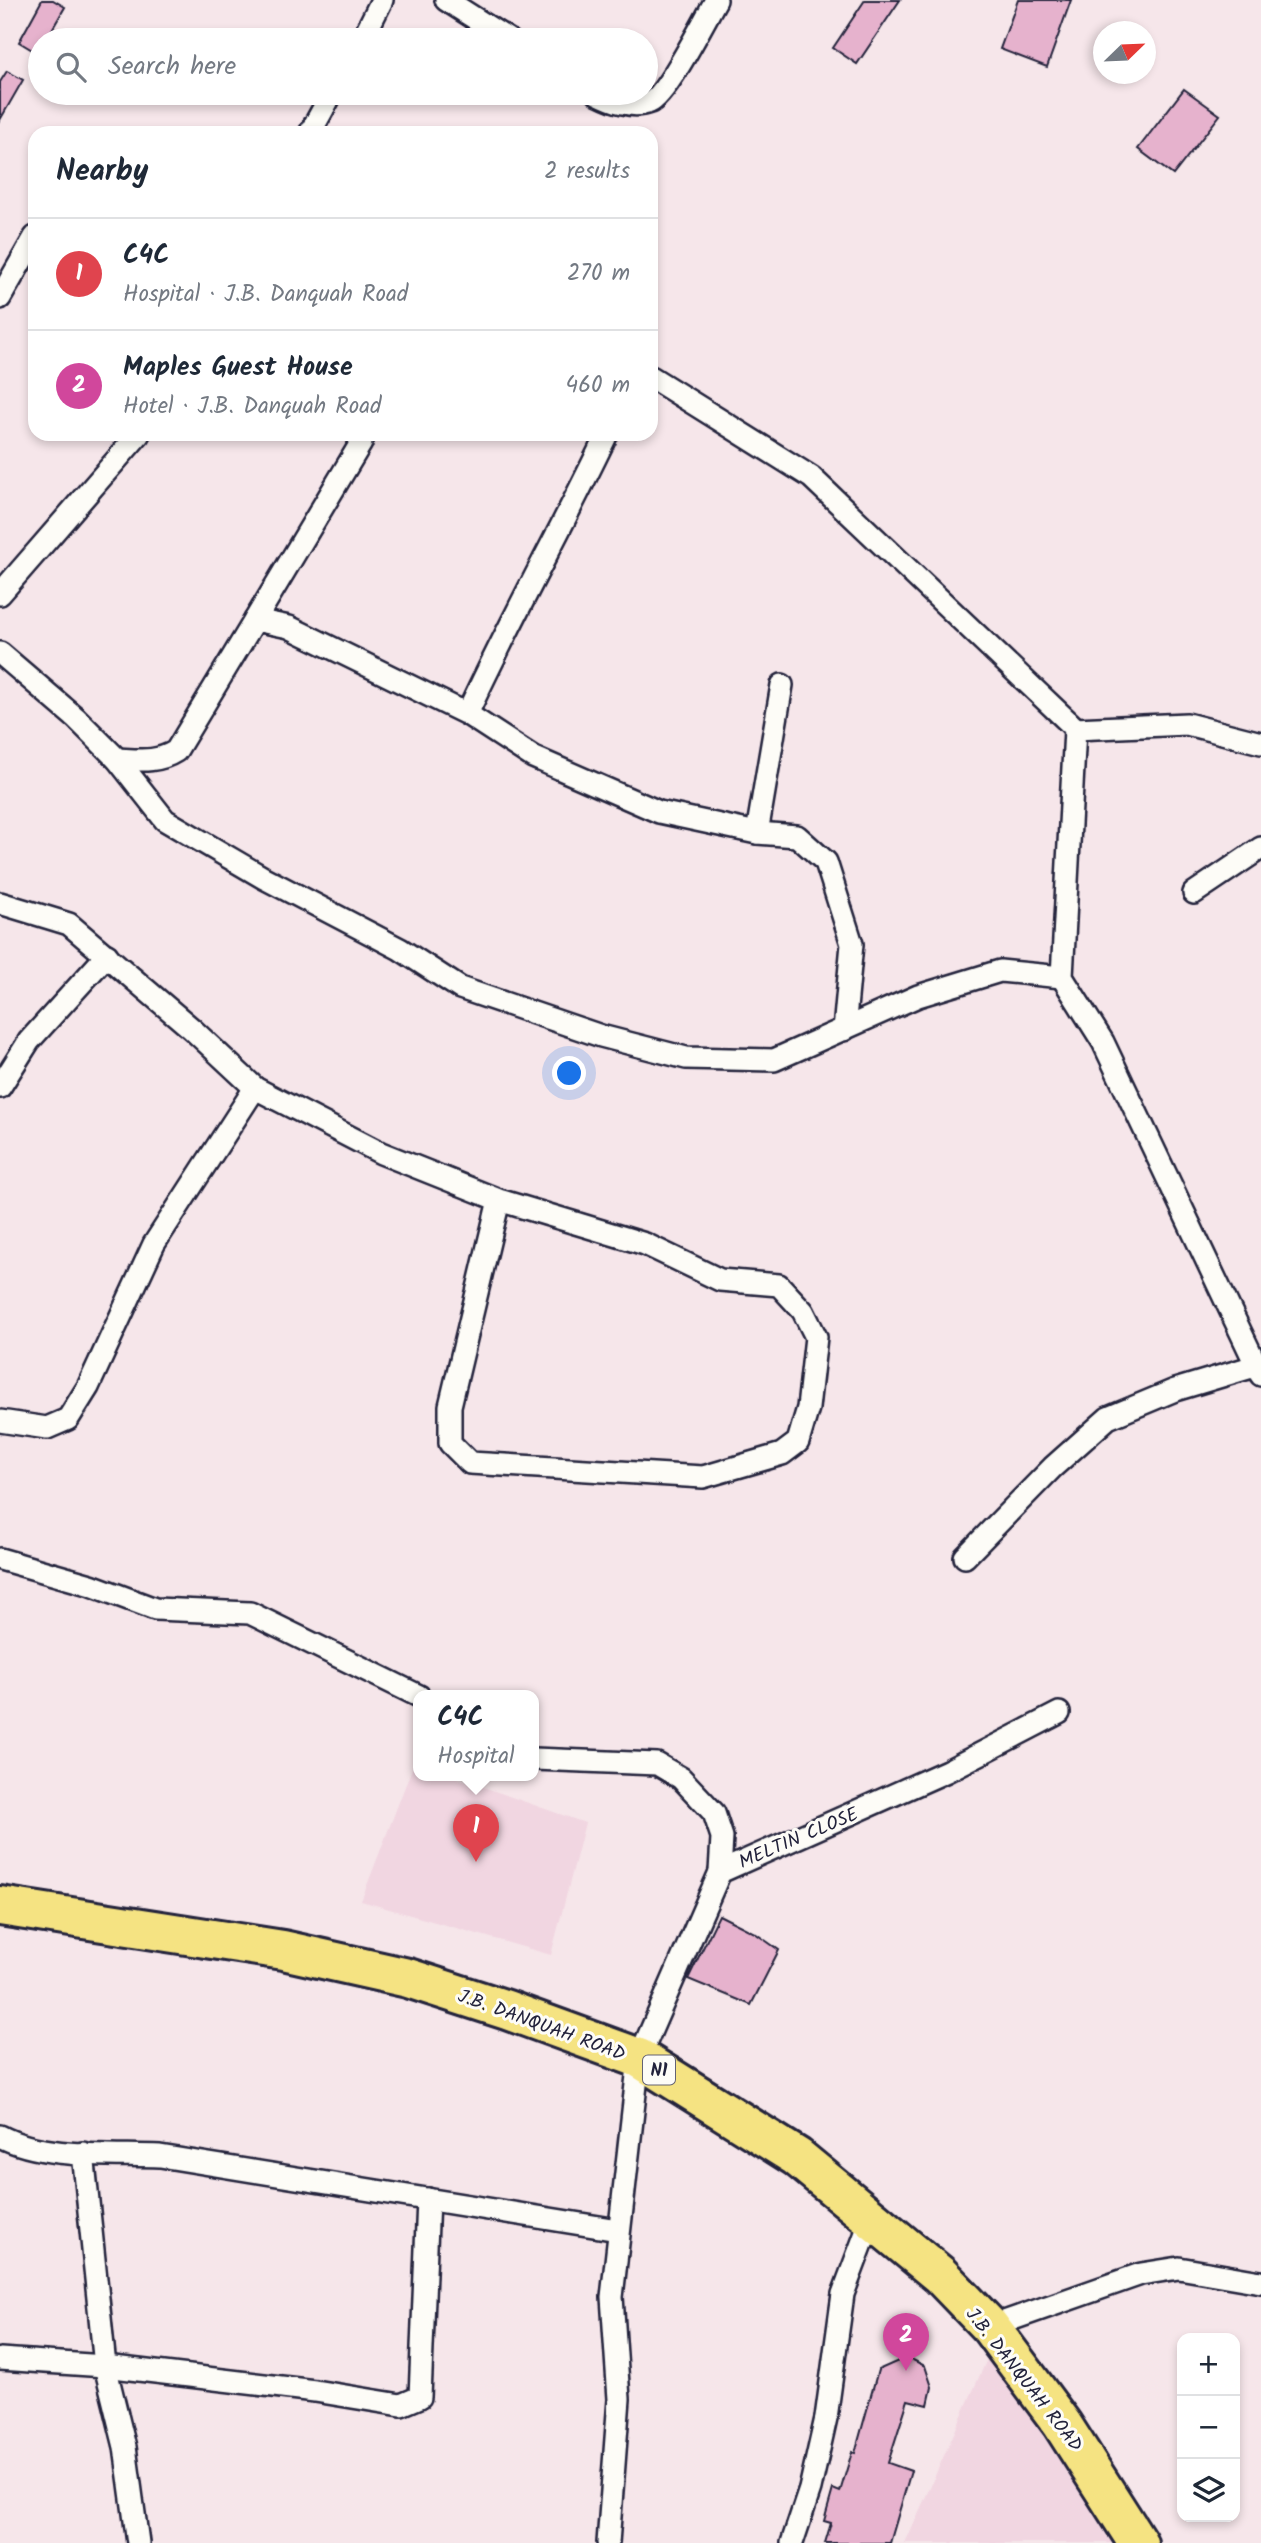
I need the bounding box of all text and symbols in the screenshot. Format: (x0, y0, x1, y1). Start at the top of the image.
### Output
north arrow (1093, 21, 1156, 84)
search box (28, 28, 658, 105)
text: Search here (108, 46, 236, 88)
icon: search (52, 48, 90, 86)
text: Nearby (56, 148, 148, 196)
text: 2 results (544, 154, 630, 190)
text: C4C (123, 235, 169, 277)
text: 1 (76, 256, 82, 292)
text: 270 m (567, 256, 630, 292)
text: Hospital · J.B. Danquah Road (123, 277, 408, 313)
text: Maples Guest House (123, 347, 353, 389)
text: 2 (72, 368, 86, 404)
text: 460 m (566, 368, 630, 404)
text: Hotel · J.B. Danquah Road (123, 389, 381, 425)
your location (552, 1056, 586, 1090)
popup (413, 1690, 539, 1781)
text: C4C (437, 1697, 484, 1739)
text: Hospital (437, 1739, 515, 1775)
street label: MELTIN CLOSE (734, 1800, 864, 1878)
pin: 1 (453, 1804, 499, 1862)
street label: J.B. DANQUAH ROAD (453, 1982, 629, 2070)
road number: N1 (643, 2056, 675, 2084)
street label: J.B. DANQUAH ROAD (957, 2302, 1090, 2459)
pin: 2 (883, 2313, 929, 2371)
map controls (1177, 2333, 1240, 2522)
button: + (1177, 2333, 1240, 2396)
button: − (1177, 2396, 1240, 2459)
button: layers (1177, 2459, 1240, 2522)

